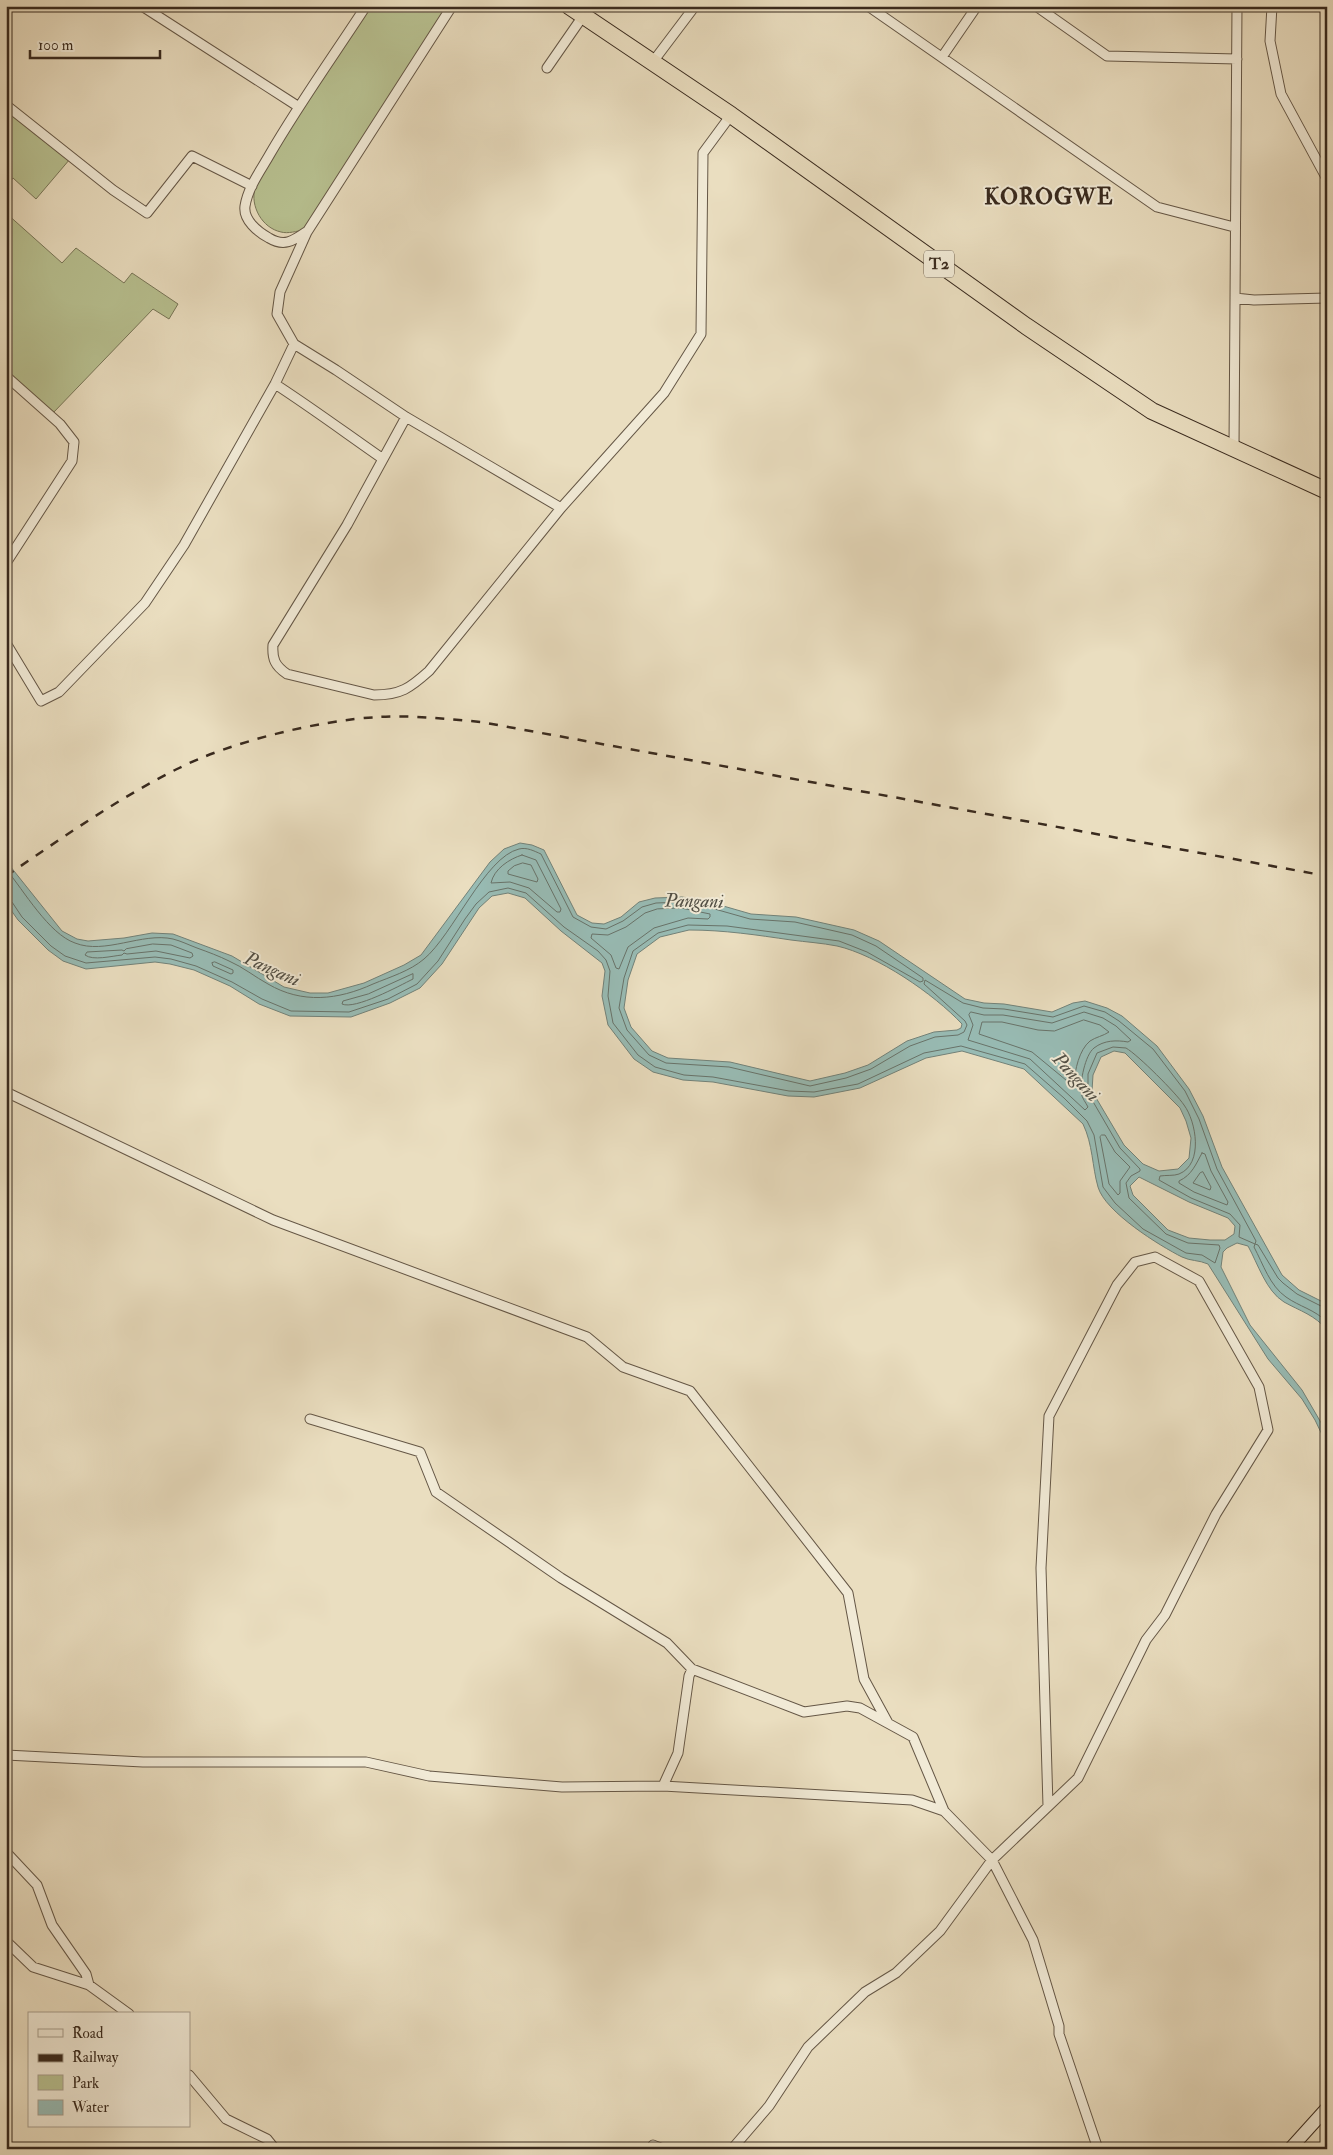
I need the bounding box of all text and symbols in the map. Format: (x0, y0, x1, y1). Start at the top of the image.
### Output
scale bar (30, 28, 160, 60)
text: 100 m (38, 36, 74, 55)
district label: KOROGWE (984, 183, 1114, 211)
road number: T2 (924, 250, 954, 278)
water label: Pangani (663, 888, 724, 914)
water label: Pangani (239, 946, 304, 992)
water label: Pangani (1046, 1047, 1105, 1107)
legend (28, 2012, 190, 2128)
text: Road (72, 2024, 104, 2043)
text: Railway (72, 2048, 119, 2067)
text: Park (72, 2074, 99, 2093)
text: Water (71, 2098, 109, 2117)

